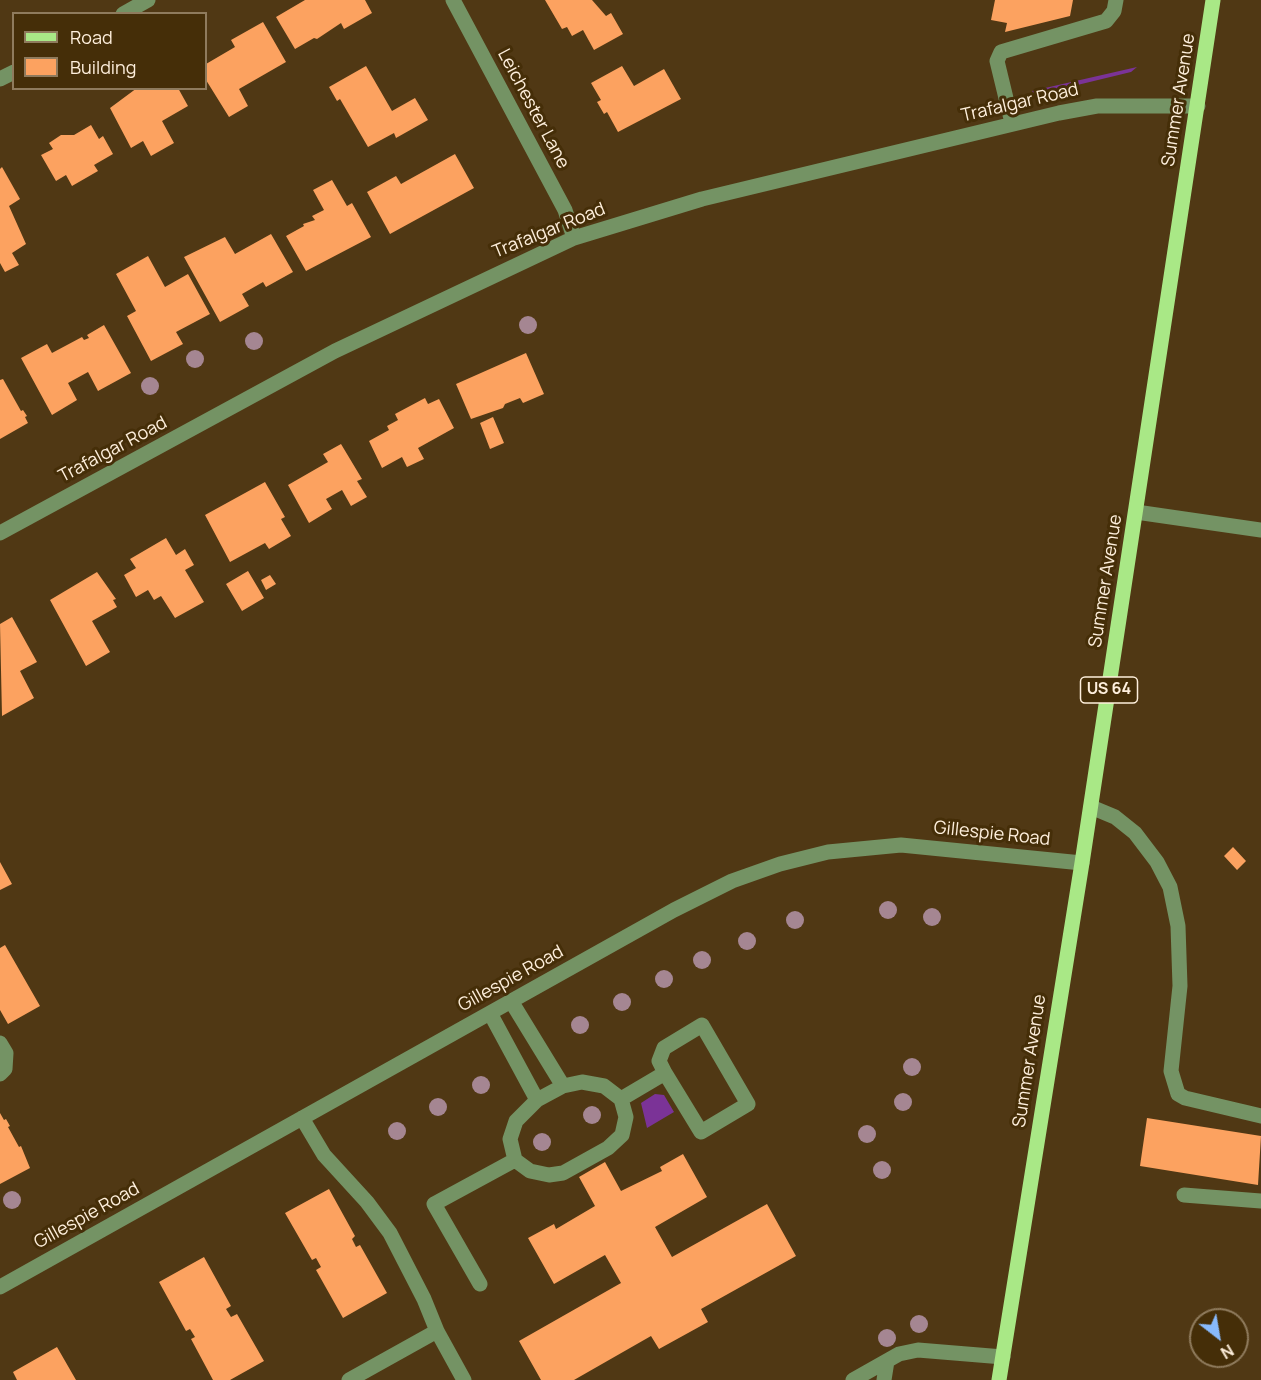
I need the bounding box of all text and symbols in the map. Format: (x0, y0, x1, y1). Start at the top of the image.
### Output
legend (12, 12, 207, 90)
text: Road (70, 25, 113, 49)
street label: Summer Avenue (1158, 32, 1200, 168)
street label: Leichester Lane (492, 46, 574, 172)
text: Building (70, 55, 136, 79)
street label: Trafalgar Road (959, 79, 1081, 127)
street label: Trafalgar Road (489, 199, 609, 263)
street label: Trafalgar Road (55, 412, 171, 488)
street label: Summer Avenue (1085, 513, 1127, 649)
road number: US 64 (1080, 677, 1138, 703)
street label: Gillespie Road (933, 817, 1051, 851)
street label: Gillespie Road (455, 941, 567, 1017)
street label: Summer Avenue (1009, 993, 1051, 1129)
street label: Gillespie Road (31, 1178, 143, 1254)
north arrow (1189, 1308, 1249, 1368)
text: N (1217, 1339, 1238, 1364)

